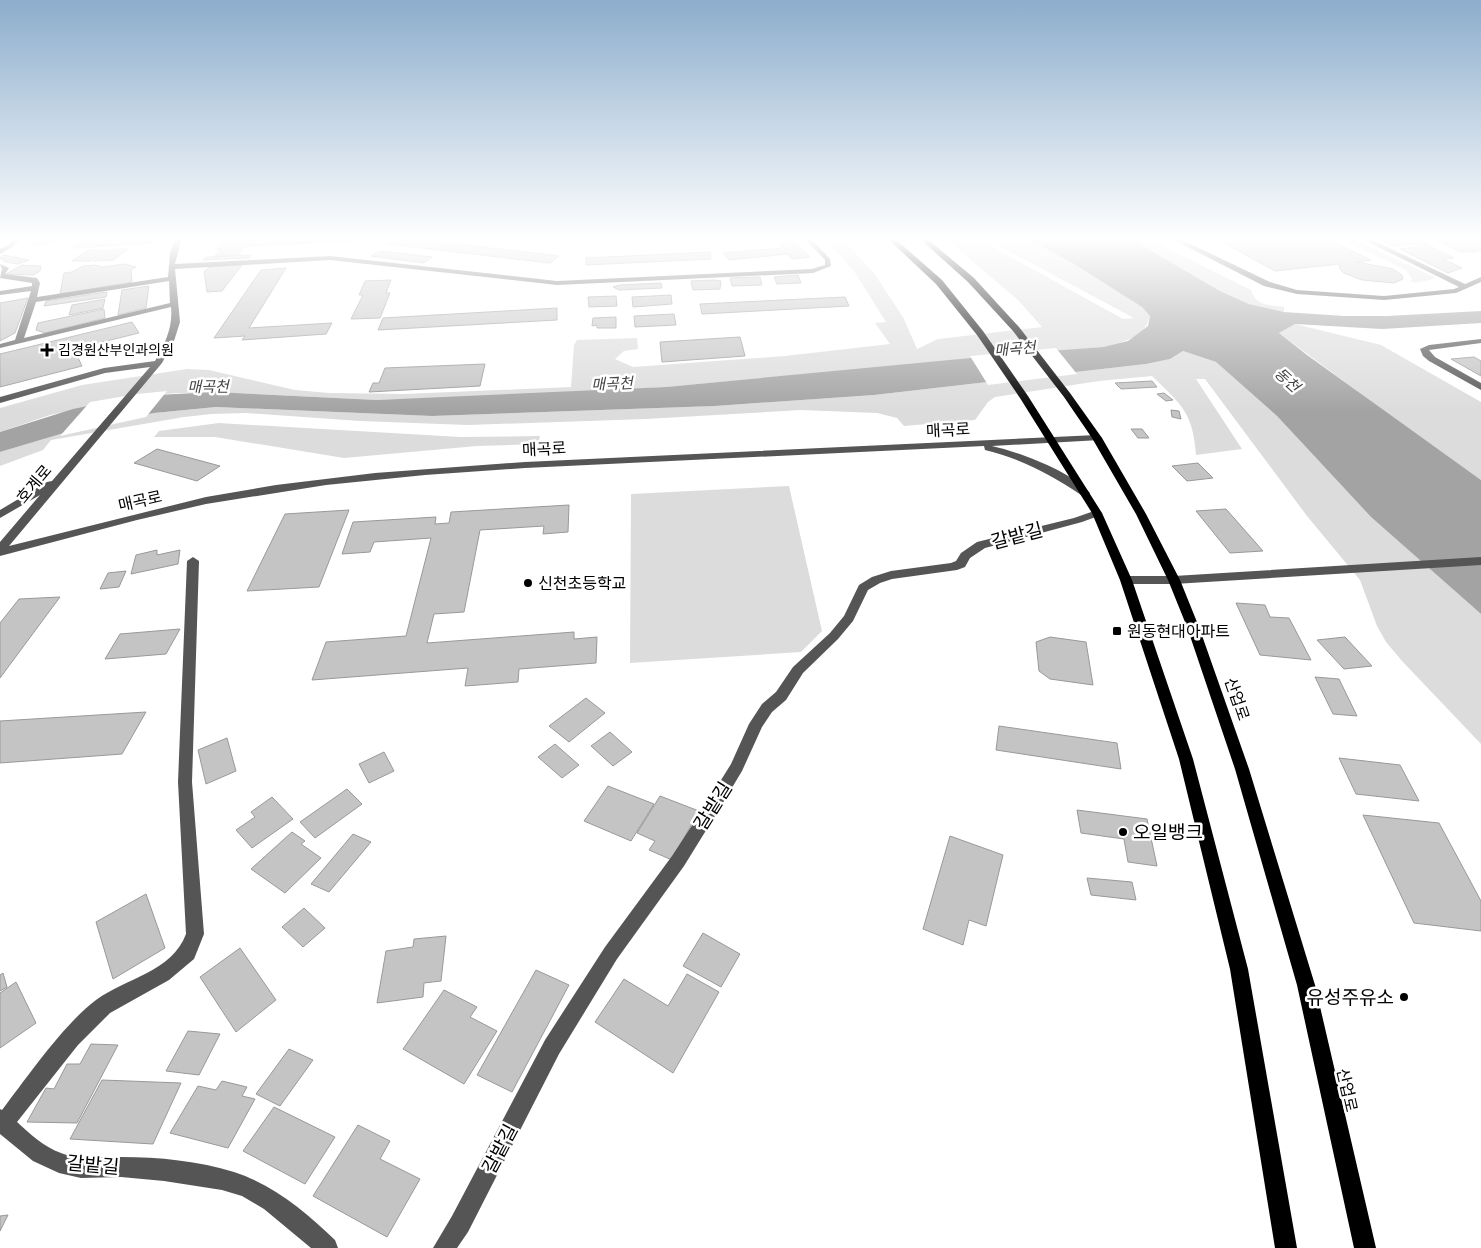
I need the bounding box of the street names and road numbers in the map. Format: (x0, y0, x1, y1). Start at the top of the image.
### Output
street label: 매곡로 (925, 419, 971, 441)
street label: 매곡로 (521, 438, 567, 460)
street label: 호계로 (13, 461, 56, 507)
street label: 매곡로 (116, 487, 164, 515)
street label: 갈밭길 (989, 518, 1045, 554)
street label: 산업로 (1221, 675, 1253, 723)
street label: 갈밭길 (689, 778, 737, 834)
street label: 산업로 (1333, 1066, 1361, 1114)
street label: 갈밭길 (478, 1120, 522, 1178)
street label: 갈밭길 (66, 1151, 120, 1179)

